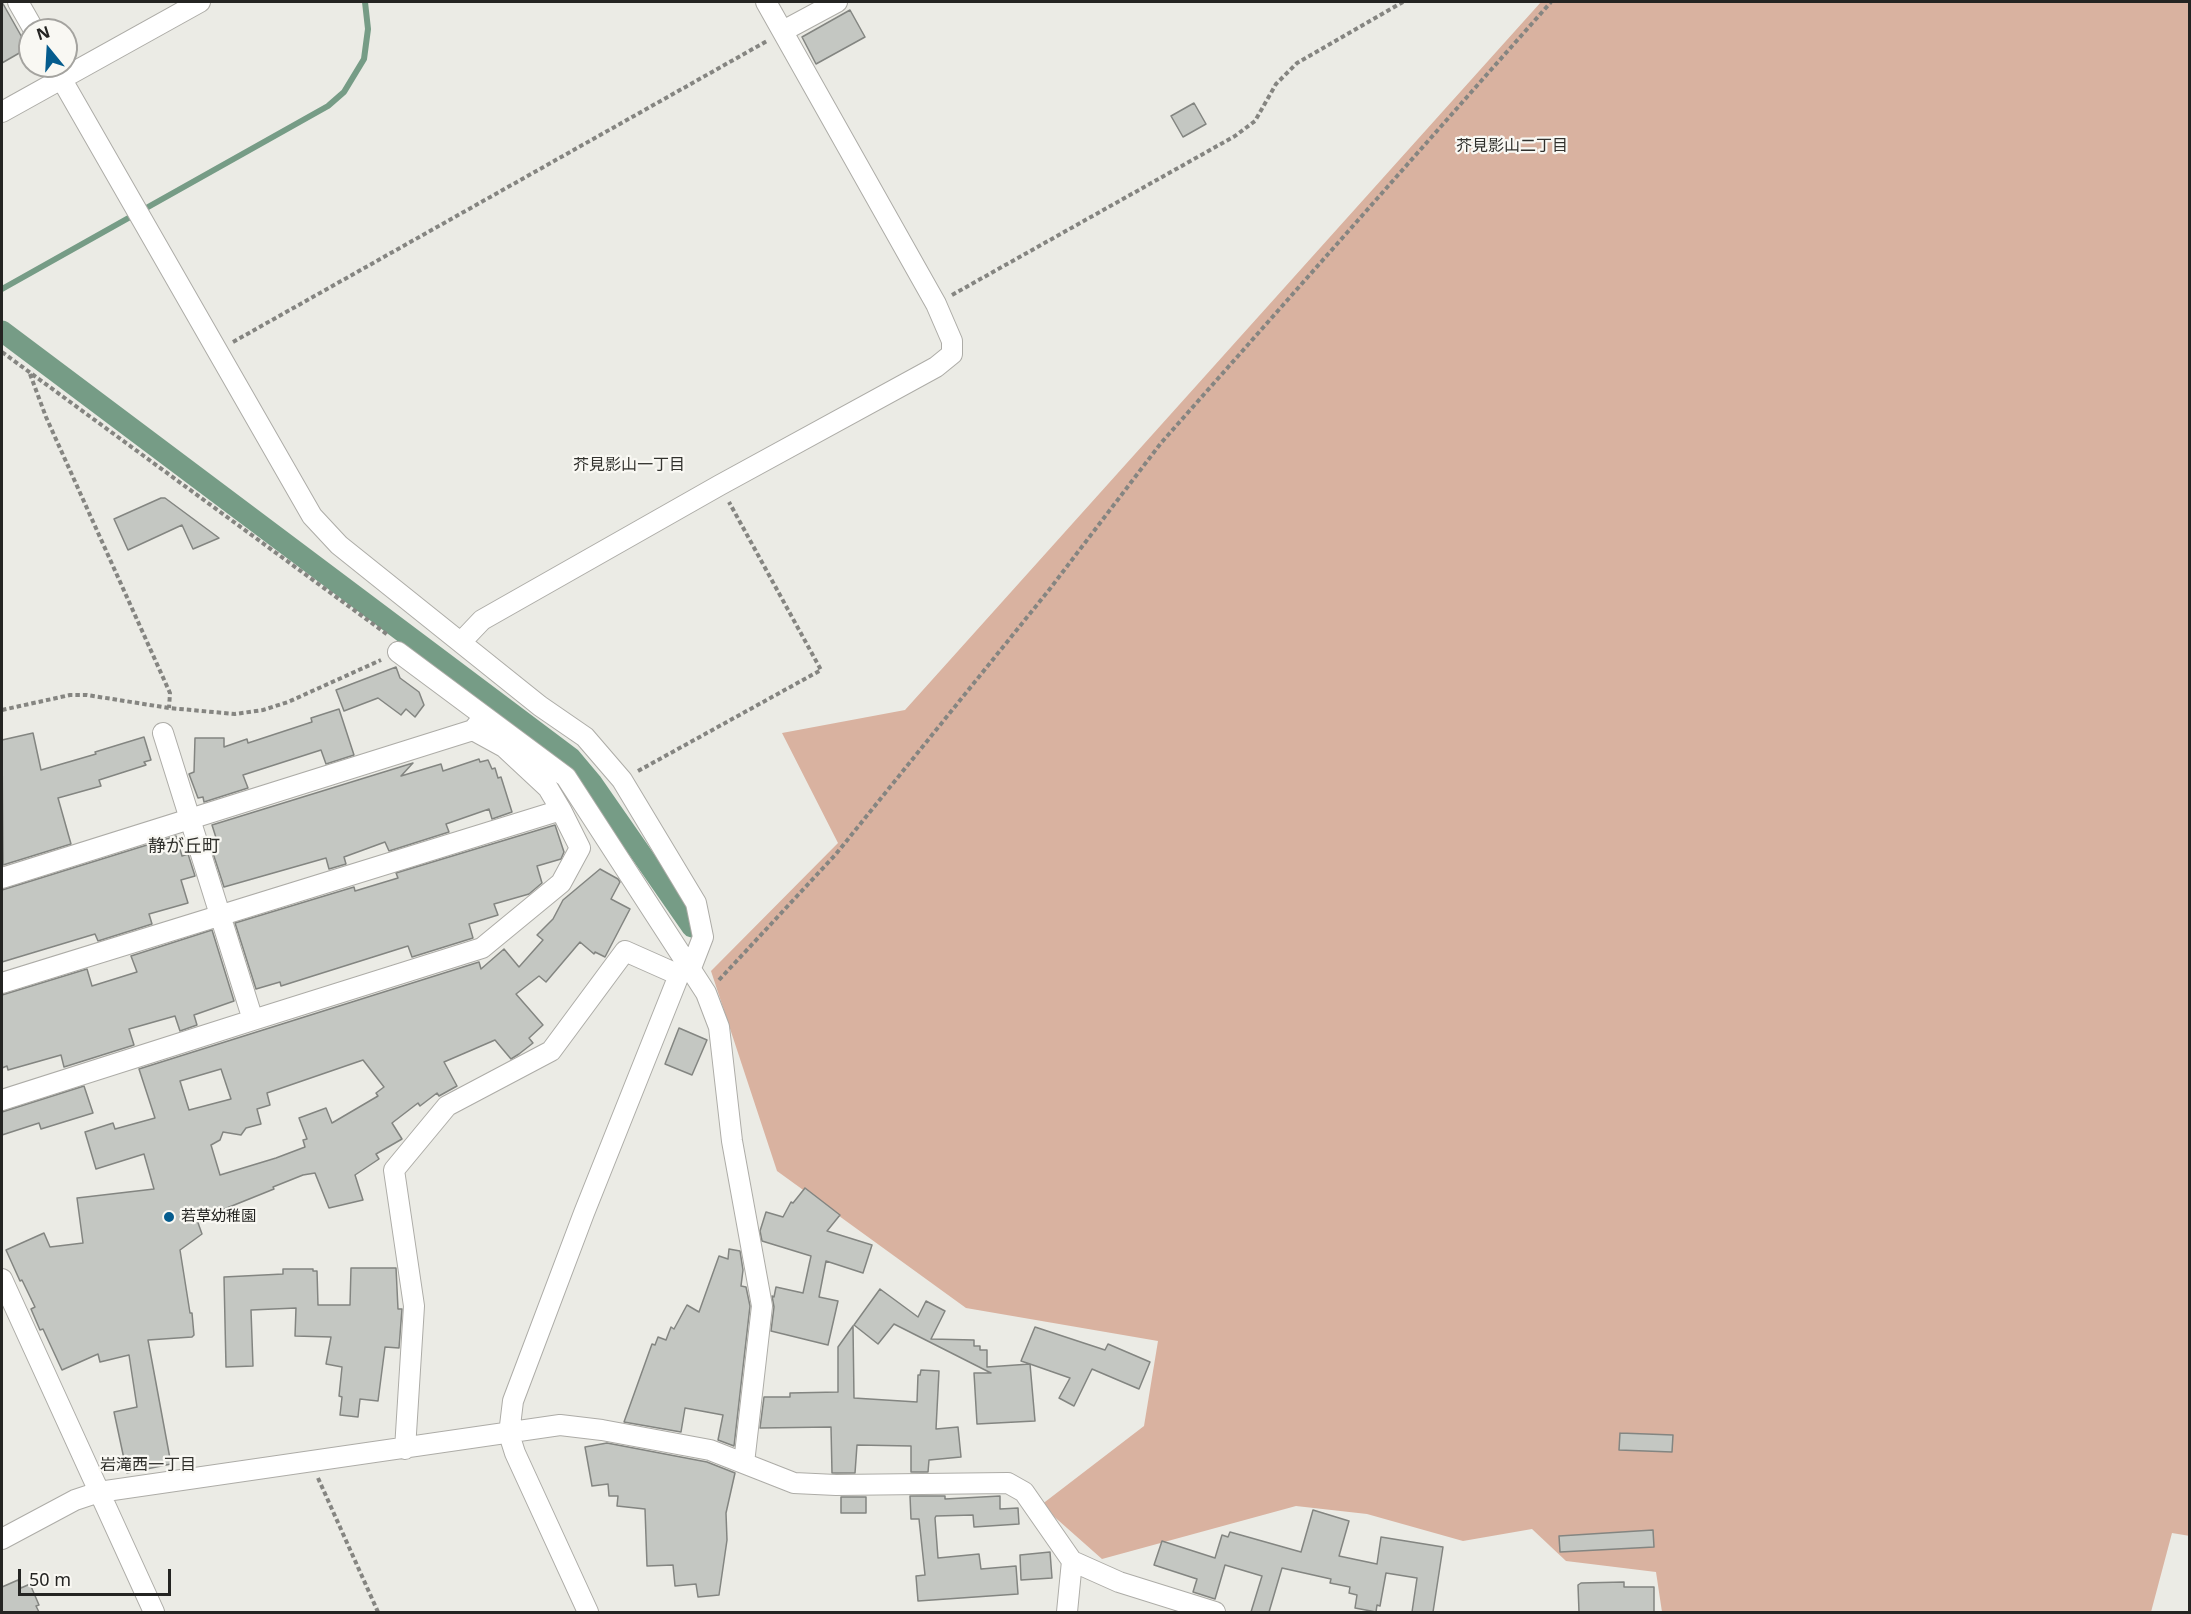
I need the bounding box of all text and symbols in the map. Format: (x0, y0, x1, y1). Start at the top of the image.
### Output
north arrow (18, 18, 78, 78)
text: N (33, 20, 53, 45)
district label: 芥見影山二丁目 (1456, 136, 1568, 156)
district label: 芥見影山一丁目 (573, 455, 685, 475)
district label: 静が丘町 (148, 836, 220, 858)
place label: 若草幼稚園 (181, 1208, 256, 1226)
marker: 若草幼稚園 (162, 1210, 176, 1224)
district label: 岩滝西一丁目 (100, 1455, 196, 1475)
scale bar (21, 1557, 174, 1595)
text: 50 m (29, 1567, 71, 1591)

